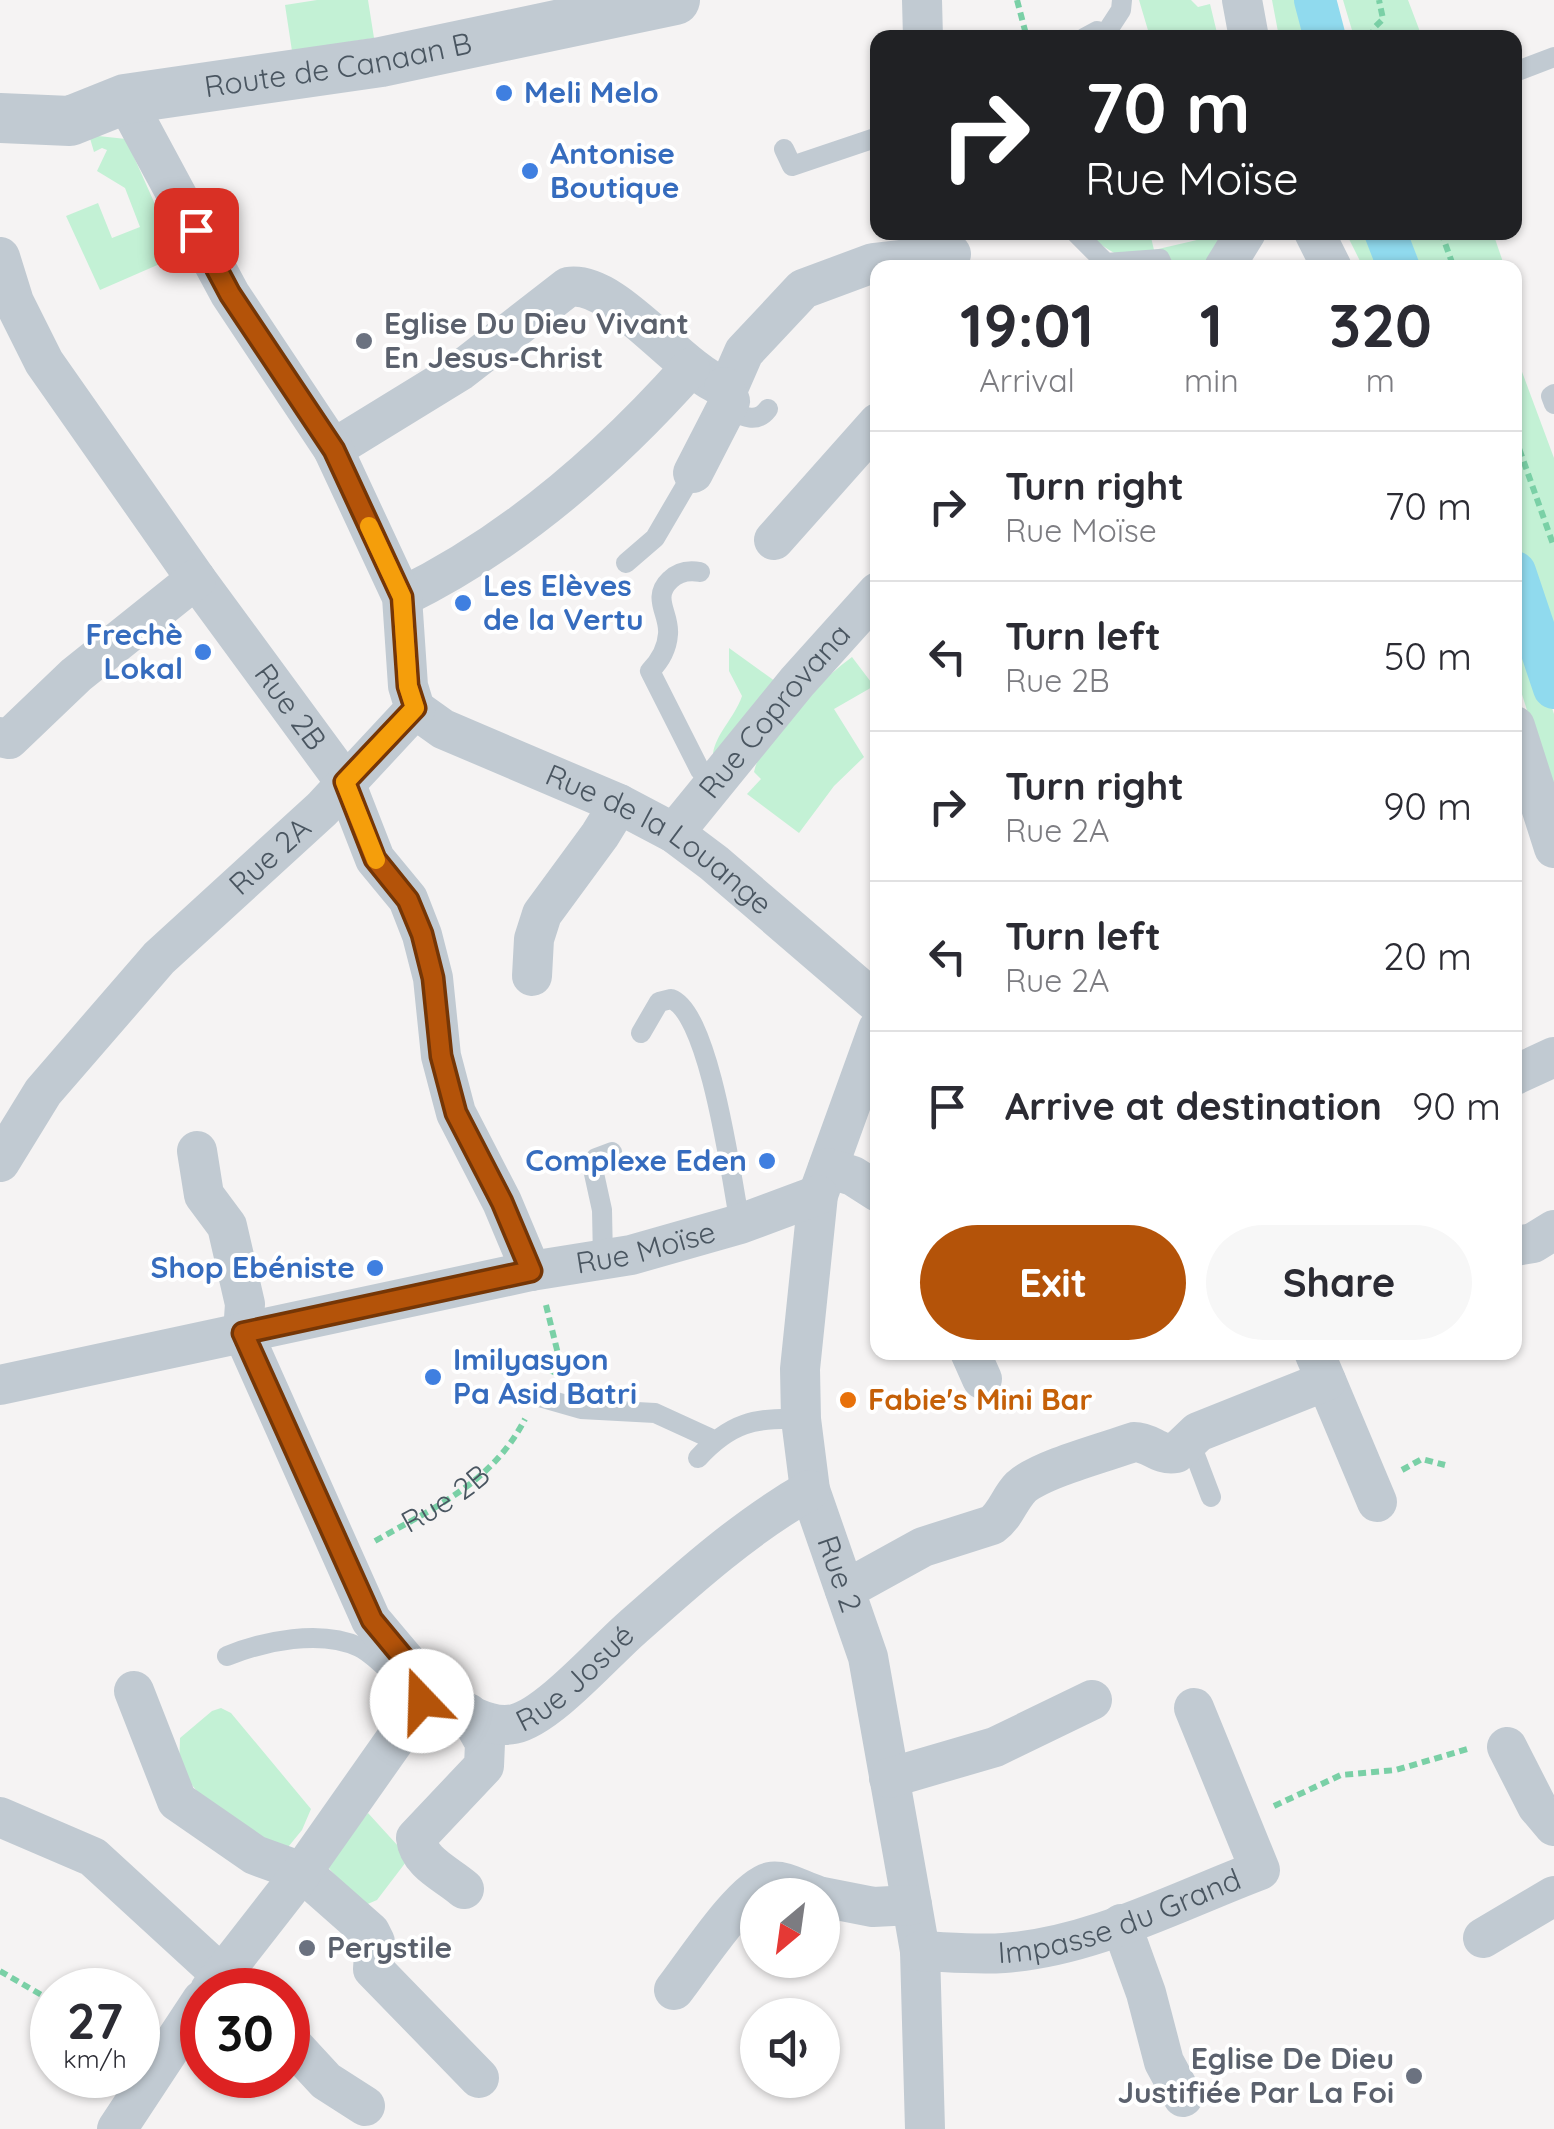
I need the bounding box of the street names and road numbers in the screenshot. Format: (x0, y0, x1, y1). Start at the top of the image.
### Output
street label: Route de Canaan B (202, 23, 475, 105)
street label: Rue Coprovana (690, 616, 858, 806)
street label: Rue 2B (246, 656, 335, 757)
street label: Rue de la Louange (540, 755, 780, 923)
street label: Rue 2A (220, 809, 319, 903)
street label: Rue Moïse (573, 1212, 719, 1282)
street label: Rue 2B (394, 1456, 497, 1541)
street label: Rue 2 (809, 1530, 871, 1617)
street label: Rue Josué (509, 1616, 642, 1740)
street label: Impasse du Grand (997, 1860, 1246, 1971)

